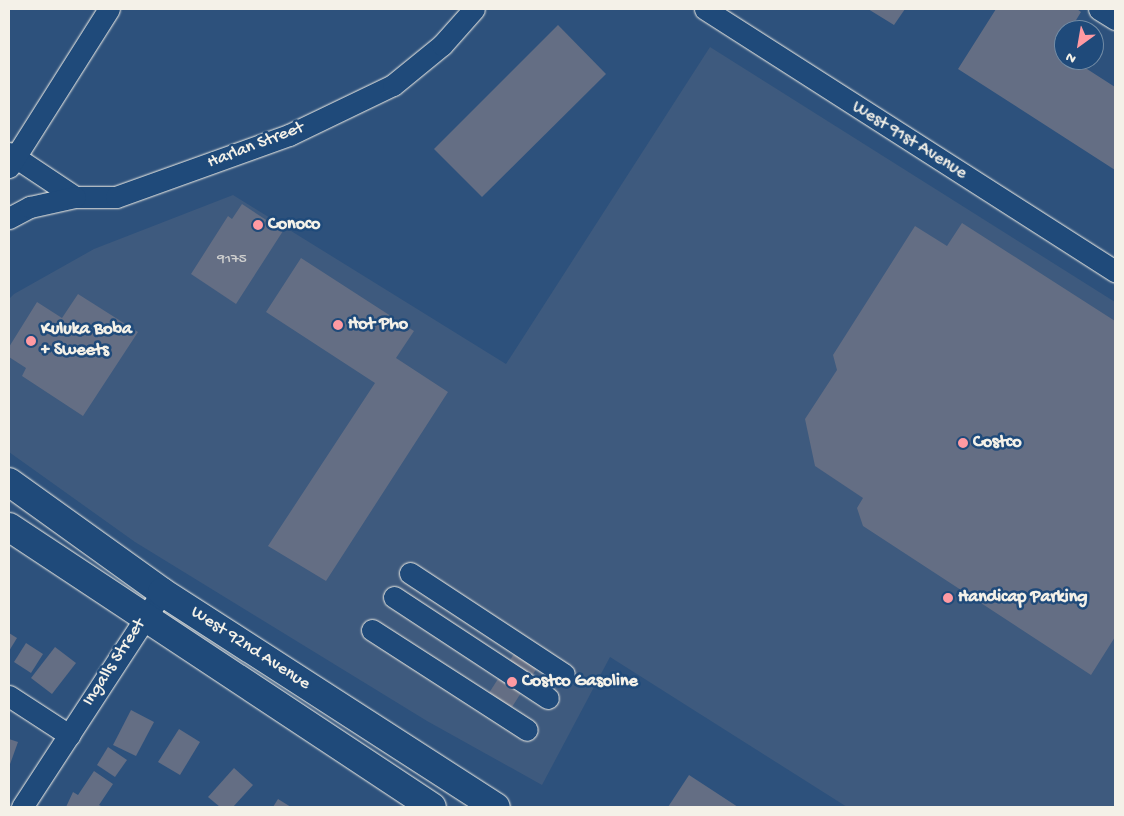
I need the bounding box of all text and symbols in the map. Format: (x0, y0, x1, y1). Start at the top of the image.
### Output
north arrow (1054, 20, 1104, 70)
text: N (1063, 48, 1080, 67)
street label: West 91st Avenue (848, 97, 970, 185)
street label: Harlan Street (205, 118, 307, 174)
place label: Conoco (268, 214, 320, 236)
marker: Conoco (252, 219, 264, 231)
house number: 9175 (217, 251, 247, 269)
place label: Hot Pho (348, 314, 408, 336)
marker: Hot Pho (332, 319, 344, 331)
place label: Kuluka Boba + Sweets (41, 320, 132, 362)
marker: Kuluka Boba + Sweets (25, 335, 37, 347)
place label: Costco (973, 432, 1022, 454)
marker: Costco (957, 437, 969, 449)
place label: Handicap Parking (958, 587, 1088, 609)
marker: Handicap Parking (942, 592, 954, 604)
street label: West 92nd Avenue (186, 602, 314, 696)
street label: Ingalls Street (79, 615, 151, 711)
place label: Costco Gasoline (522, 671, 638, 693)
marker: Costco Gasoline (506, 676, 518, 688)

